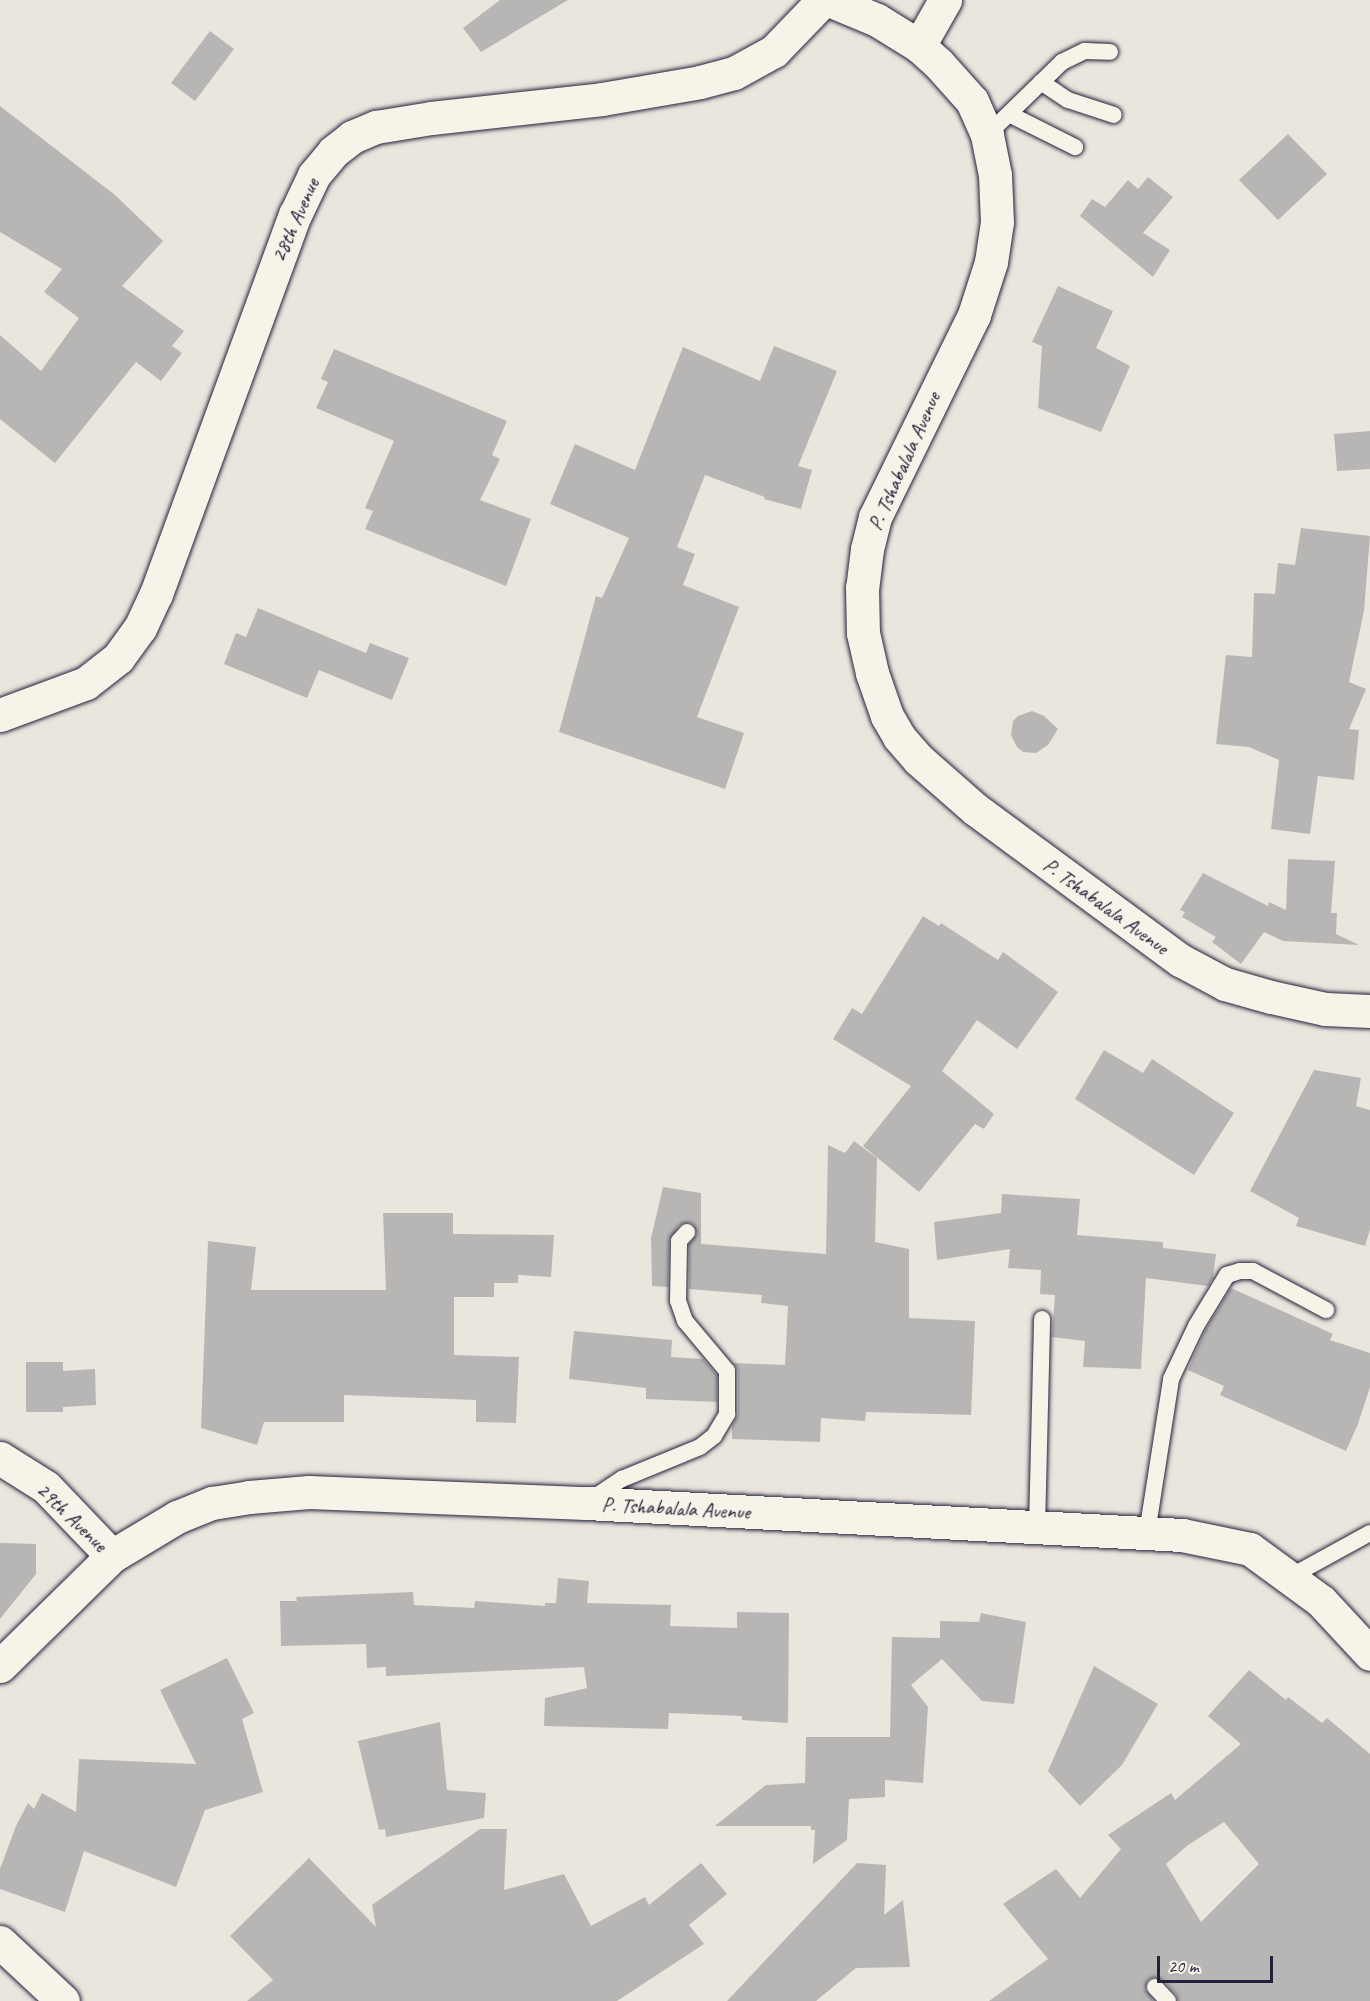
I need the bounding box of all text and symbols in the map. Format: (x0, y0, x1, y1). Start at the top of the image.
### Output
street label: 28th Avenue (265, 174, 325, 266)
street label: P. Tshabalala Avenue (862, 388, 946, 534)
street label: P. Tshabalala Avenue (1038, 852, 1174, 960)
street label: 29th Avenue (31, 1477, 113, 1557)
street label: P. Tshabalala Avenue (601, 1492, 751, 1524)
scale bar (1160, 1944, 1276, 1982)
text: 20 m (1168, 1955, 1199, 1977)

